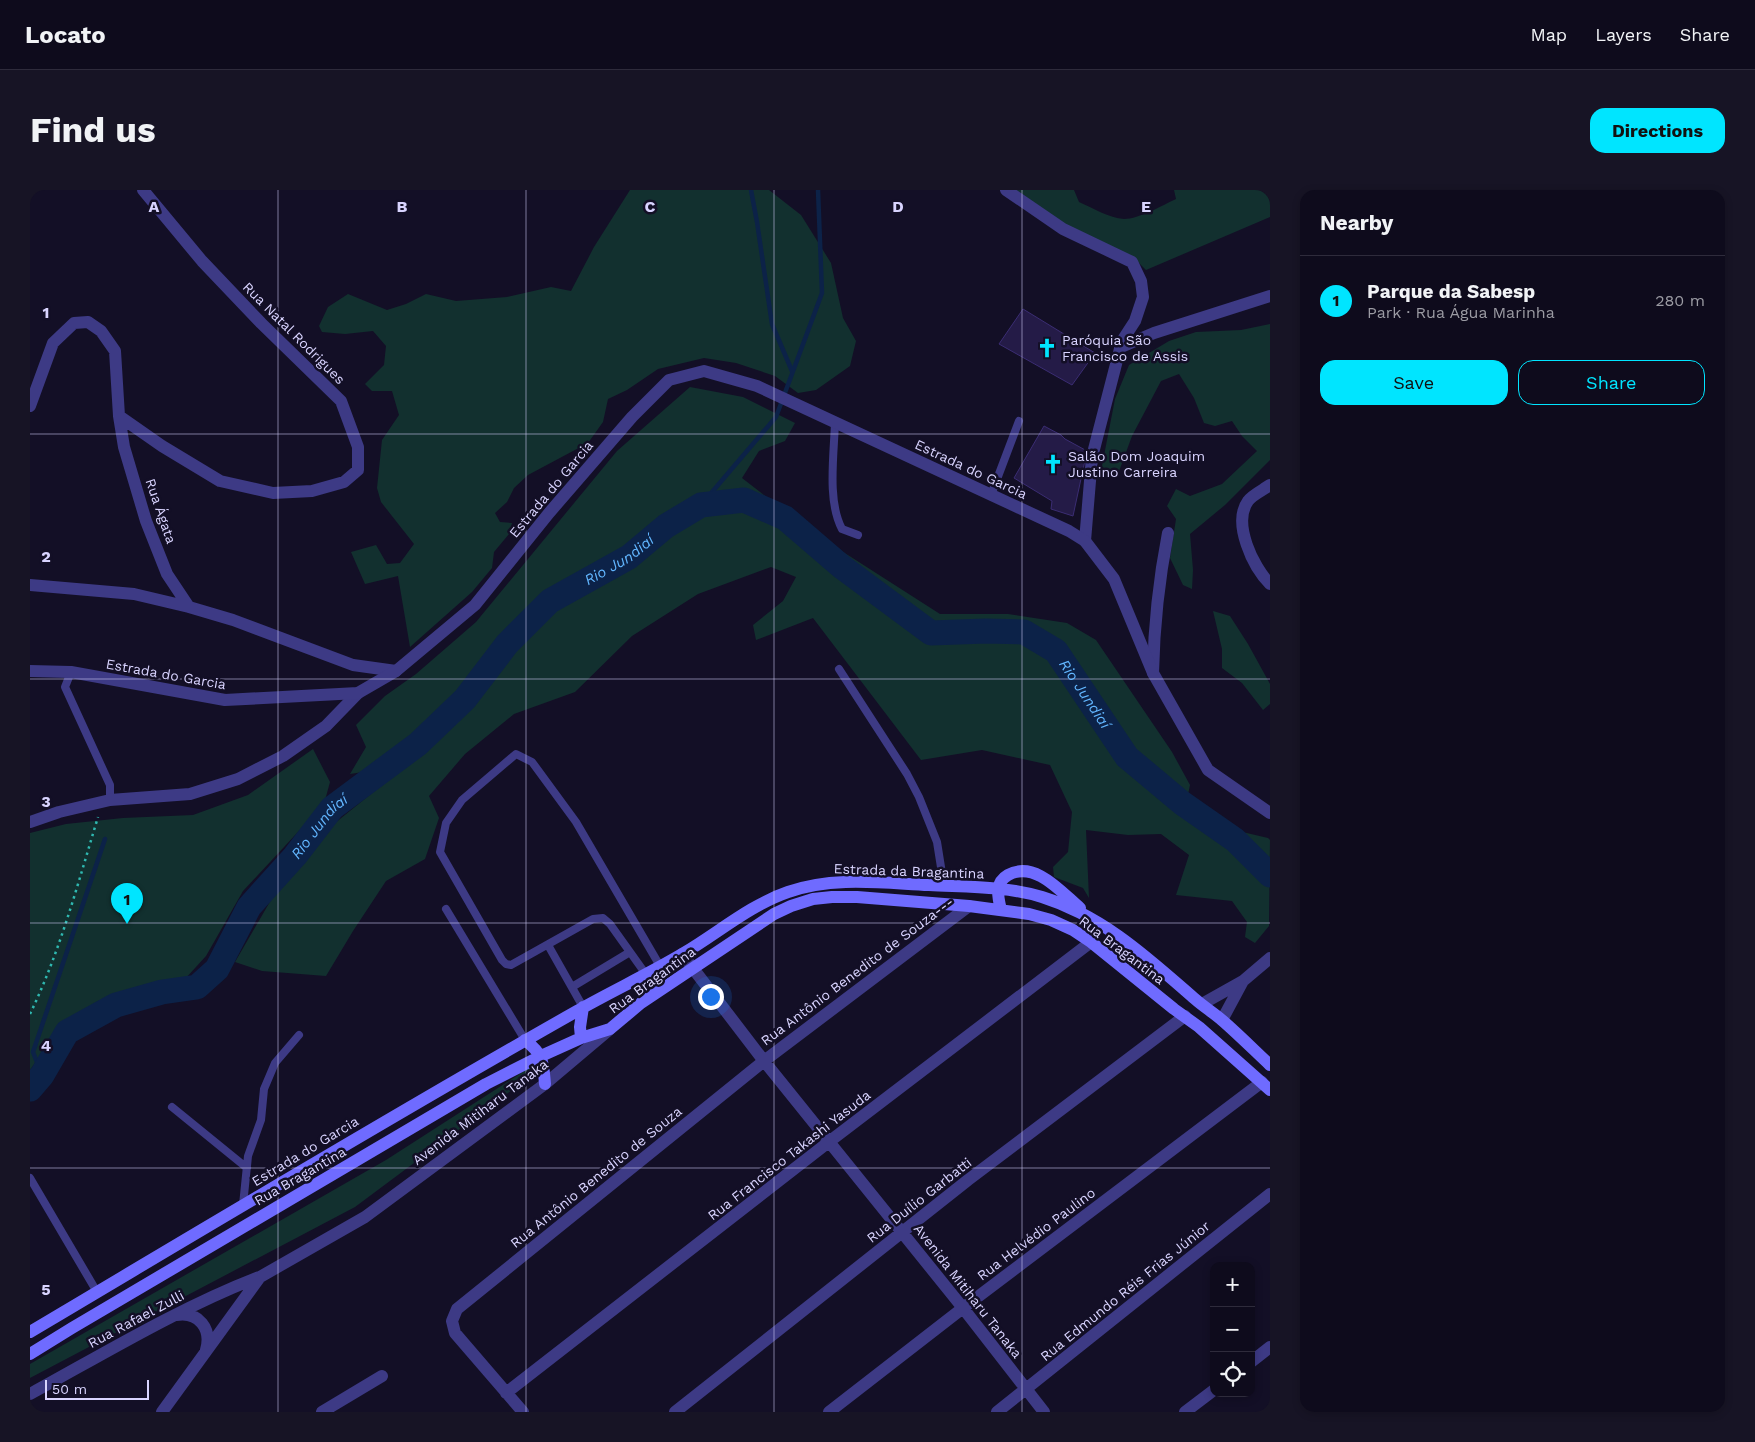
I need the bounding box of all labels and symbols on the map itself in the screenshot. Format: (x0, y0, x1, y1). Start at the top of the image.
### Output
text: A (149, 197, 160, 216)
text: B (397, 197, 408, 216)
text: C (645, 197, 656, 216)
text: D (892, 197, 904, 216)
text: E (1141, 197, 1151, 216)
street label: Rua Natal Rodrigues (240, 279, 348, 387)
text: 1 (43, 303, 49, 322)
place label: Paróquia São Francisco de Assis (1062, 332, 1188, 364)
church icon: Paróquia São Francisco de Assis (1036, 337, 1058, 359)
street label: Estrada do Garcia (912, 436, 1030, 502)
street label: Estrada do Garcia (506, 437, 596, 541)
place label: Salão Dom Joaquim Justino Carreira (1068, 448, 1205, 480)
church icon: Salão Dom Joaquim Justino Carreira (1042, 453, 1064, 475)
street label: Rua Ágata (142, 476, 180, 546)
water label: Rio Jundiaí (581, 530, 659, 589)
text: 2 (41, 547, 51, 566)
street label: Estrada do Garcia (105, 656, 227, 692)
water label: Rio Jundiaí (1055, 656, 1115, 734)
water label: Rio Jundiaí (287, 789, 353, 863)
text: 3 (41, 792, 51, 811)
street label: Estrada da Bragantina (833, 860, 985, 882)
pin: 1 (111, 883, 143, 924)
street label: Rua Antônio Benedito de Souza--- (758, 893, 956, 1049)
street label: Rua Bragantina (1076, 913, 1168, 987)
street label: Rua Bragantina (606, 943, 698, 1017)
your location (698, 984, 724, 1010)
text: 4 (41, 1036, 51, 1055)
street label: Avenida Mitiharu Tanaka (409, 1056, 551, 1168)
street label: Rua Francisco Takashi Yasuda (705, 1087, 874, 1223)
street label: Rua Antônio Benedito de Souza (507, 1103, 685, 1251)
street label: Estrada do Garcia (249, 1113, 361, 1189)
street label: Rua Bragantina (251, 1143, 349, 1209)
street label: Rua Duílio Garbatti (863, 1154, 975, 1246)
street label: Rua Helvédio Paulino (974, 1184, 1098, 1284)
street label: Rua Edmundo Réis Frias Júnior (1037, 1217, 1213, 1364)
street label: Avenida Mitiharu Tanaka (911, 1221, 1025, 1361)
text: 5 (41, 1280, 51, 1299)
street label: Rua Rafael Zulli (85, 1287, 187, 1351)
scale bar (45, 1377, 149, 1400)

